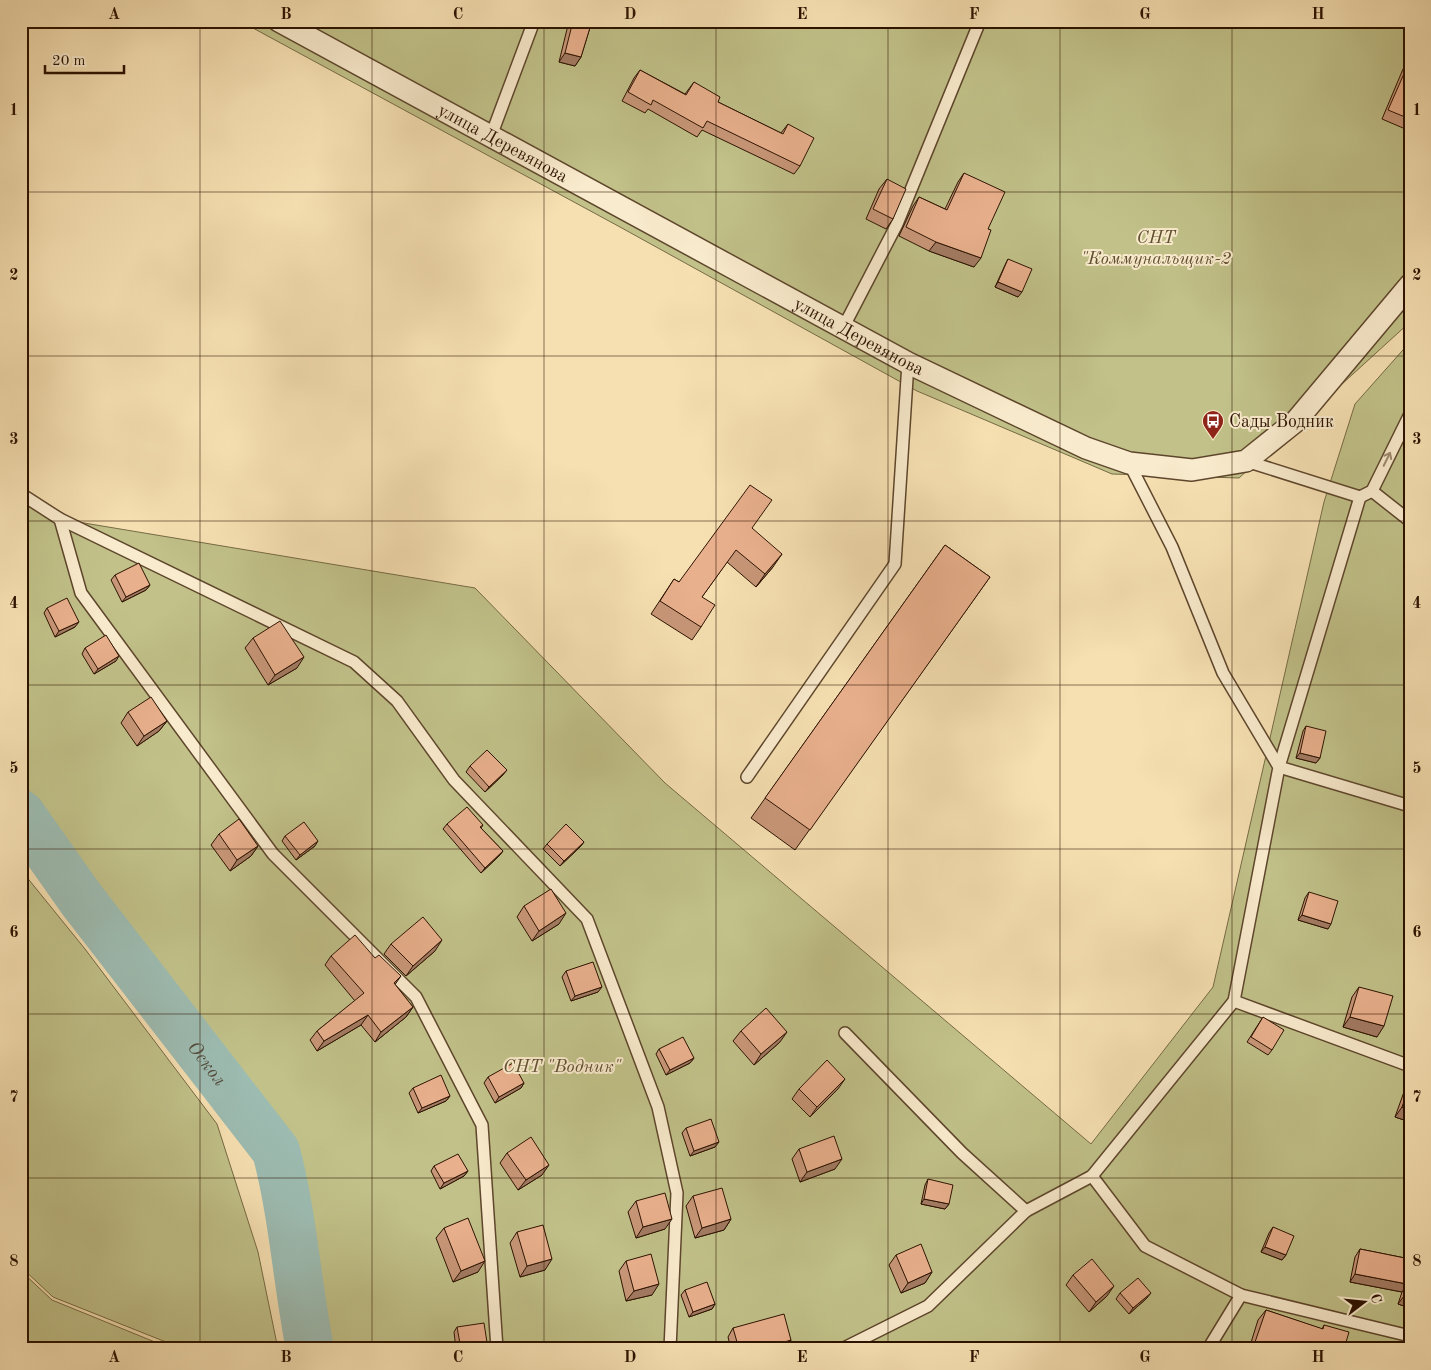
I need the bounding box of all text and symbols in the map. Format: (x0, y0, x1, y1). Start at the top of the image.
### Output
text: A (108, 7, 120, 23)
text: B (280, 7, 292, 23)
text: C (453, 7, 463, 23)
text: D (624, 7, 636, 23)
text: E (796, 7, 808, 23)
text: F (969, 7, 980, 23)
text: G (1139, 7, 1151, 23)
text: H (1311, 7, 1325, 23)
scale bar (45, 42, 124, 74)
text: 20 m (52, 54, 86, 69)
street label: улица Деревянова (435, 101, 571, 186)
text: 1 (9, 103, 19, 119)
text: 1 (1412, 103, 1422, 119)
park label: СНТ "Коммунальщик-2 (1081, 229, 1232, 268)
text: 2 (9, 268, 19, 284)
text: 2 (1412, 268, 1422, 284)
street label: улица Деревянова (790, 295, 926, 379)
bus stop icon: Сады Водник (1201, 409, 1225, 440)
place label: Сады Водник (1229, 413, 1334, 431)
text: 3 (9, 432, 19, 448)
text: 3 (1412, 432, 1422, 448)
one-way arrow (1383, 452, 1393, 467)
text: 4 (9, 596, 19, 612)
text: 4 (1412, 596, 1422, 612)
text: 5 (9, 761, 19, 777)
text: 5 (1412, 761, 1422, 777)
text: 6 (9, 925, 19, 941)
text: 6 (1412, 925, 1422, 941)
water label: Оскол (183, 1038, 229, 1090)
park label: СНТ "Водник" (503, 1058, 622, 1076)
text: 7 (9, 1090, 19, 1106)
text: 7 (1412, 1090, 1422, 1106)
text: 8 (9, 1254, 19, 1270)
text: 8 (1412, 1254, 1422, 1270)
north arrow (1338, 1278, 1388, 1328)
text: С (1368, 1292, 1384, 1305)
text: A (108, 1350, 120, 1366)
text: B (280, 1350, 292, 1366)
text: C (453, 1350, 463, 1366)
text: D (624, 1350, 636, 1366)
text: E (796, 1350, 808, 1366)
text: F (969, 1350, 980, 1366)
text: G (1139, 1350, 1151, 1366)
text: H (1311, 1350, 1325, 1366)

